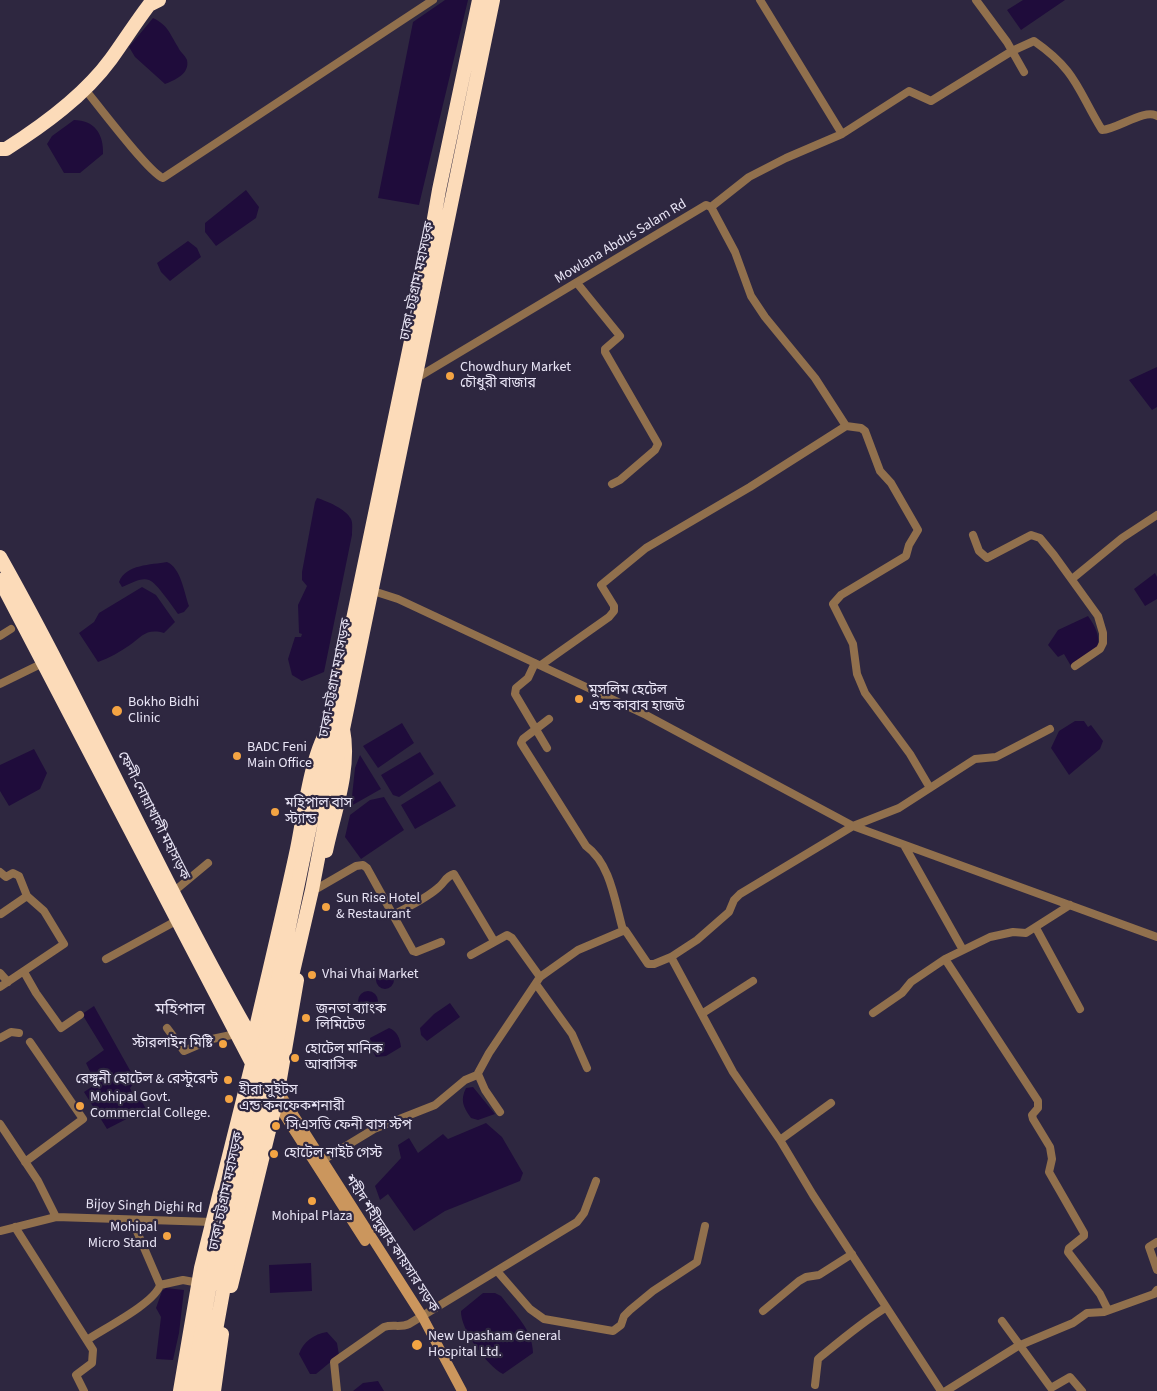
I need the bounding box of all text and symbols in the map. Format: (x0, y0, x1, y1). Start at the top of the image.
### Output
street label: Mowlana Abdus Salam Rd (552, 196, 690, 288)
street label: ঢাকা-চট্টগ্রাম মহাসড়ক (397, 220, 439, 342)
place label: Chowdhury Market চৌধুরী বাজার (460, 360, 571, 392)
marker: Chowdhury Market চৌধুরী বাজার (444, 370, 456, 382)
street label: ঢাকা-চট্টগ্রাম মহাসড়ক (316, 617, 356, 739)
place label: মুসলিম হেটেল এন্ড কাবাব হাজউ (589, 683, 685, 716)
marker: মুসলিম হেটেল এন্ড কাবাব হাজউ (573, 693, 585, 705)
place label: Bokho Bidhi Clinic (128, 695, 199, 728)
marker: Bokho Bidhi Clinic (110, 704, 124, 718)
place label: BADC Feni Main Office (247, 740, 312, 772)
street label: ফেনী-নোয়াখালী মহাসড়ক (113, 749, 193, 883)
marker: BADC Feni Main Office (231, 750, 243, 762)
place label: মহিপাল বাস স্ট্যান্ড (285, 796, 352, 829)
marker: মহিপাল বাস স্ট্যান্ড (269, 806, 281, 818)
place label: Sun Rise Hotel & Restaurant (336, 891, 420, 924)
marker: Sun Rise Hotel & Restaurant (320, 901, 332, 913)
place label: Vhai Vhai Market (322, 967, 419, 983)
marker: Vhai Vhai Market (306, 969, 318, 981)
district label: মহিপাল (155, 1000, 205, 1020)
place label: জনতা ব্যাংক লিমিটেড (316, 1002, 386, 1034)
marker: জনতা ব্যাংক লিমিটেড (300, 1012, 312, 1024)
place label: স্টারলাইন মিষ্টি (132, 1036, 213, 1052)
marker: স্টারলাইন মিষ্টি (217, 1038, 229, 1050)
place label: হোটেল মানিক আবাসিক (305, 1042, 383, 1074)
marker: হোটেল মানিক আবাসিক (289, 1052, 301, 1064)
place label: রেঙ্গুনী হোটেল & রেস্টুরেন্ট (76, 1072, 218, 1088)
marker: রেঙ্গুনী হোটেল & রেস্টুরেন্ট (222, 1074, 234, 1086)
place label: হীরা সুইটস এন্ড কনফেকশনারী (239, 1083, 345, 1116)
place label: Mohipal Govt. Commercial College. (90, 1090, 211, 1122)
marker: হীরা সুইটস এন্ড কনফেকশনারী (223, 1093, 235, 1105)
marker: Mohipal Govt. Commercial College. (74, 1100, 86, 1112)
place label: সিএসডি ফেনী বাস স্টপ (286, 1118, 412, 1134)
marker: সিএসডি ফেনী বাস স্টপ (270, 1120, 282, 1132)
street label: ঢাকা-চট্টগ্রাম মহাসড়ক (206, 1130, 248, 1252)
place label: হোটেল নাইট গেস্ট (284, 1146, 382, 1162)
marker: হোটেল নাইট গেস্ট (268, 1148, 280, 1160)
street label: শহীদ শহীদুল্লাহ কায়সার সড়ক (340, 1172, 442, 1316)
marker: Mohipal Plaza (306, 1195, 318, 1207)
street label: Bijoy Singh Dighi Rd (85, 1197, 203, 1217)
place label: Mohipal Plaza (271, 1209, 353, 1225)
place label: Mohipal Micro Stand (88, 1220, 157, 1252)
marker: Mohipal Micro Stand (161, 1230, 173, 1242)
place label: New Upasham General Hospital Ltd. (428, 1329, 561, 1361)
marker: New Upasham General Hospital Ltd. (410, 1338, 424, 1352)

